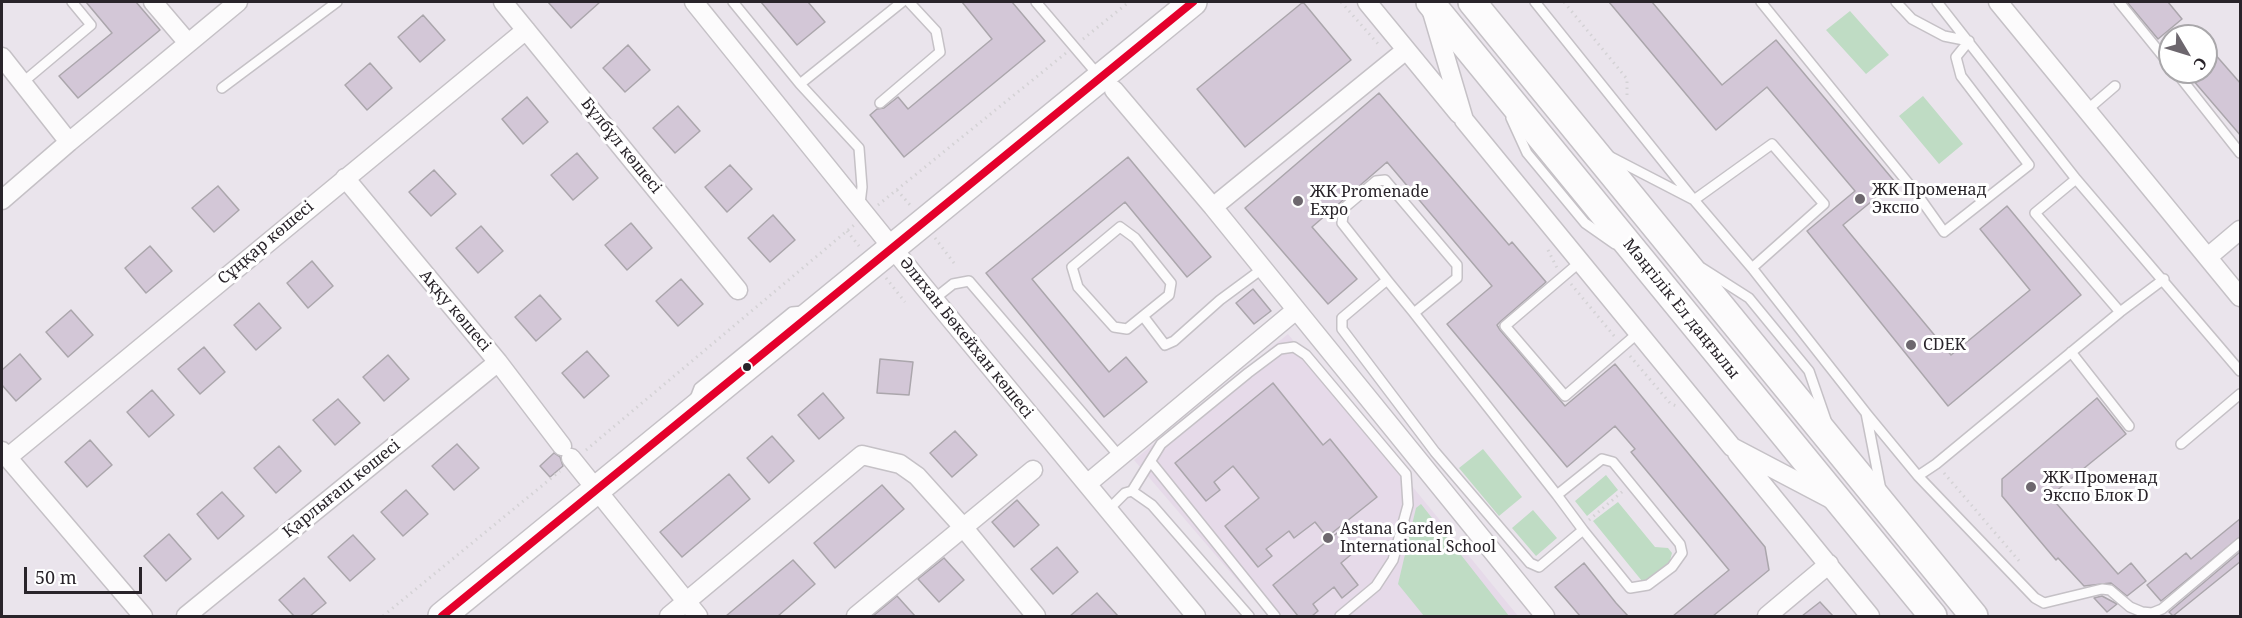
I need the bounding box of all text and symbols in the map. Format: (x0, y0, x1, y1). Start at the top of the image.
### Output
north arrow (2158, 24, 2218, 84)
text: С (2189, 53, 2213, 75)
street label: Бұлбұл көшесі (577, 94, 665, 198)
place label: ЖК Променад Экспо (1872, 180, 1987, 218)
place label: ЖК Promenade Expo (1310, 182, 1429, 220)
marker: ЖК Променад Экспо (1853, 192, 1867, 206)
marker: ЖК Promenade Expo (1291, 194, 1305, 208)
street label: Сұңқар көшесі (214, 197, 318, 289)
street label: Мәңгілік Ел даңғылы (1619, 235, 1743, 383)
street label: Әлихан Бөкейхан көшесі (895, 253, 1037, 423)
street label: Аққу көшесі (415, 266, 495, 356)
place label: CDEK (1923, 335, 1966, 355)
marker: CDEK (1904, 338, 1918, 352)
unlabelled marker (741, 361, 753, 373)
street label: Қарлығаш көшесі (279, 436, 405, 542)
place label: ЖК Променад Экспо Блок D (2043, 468, 2158, 506)
marker: ЖК Променад Экспо Блок D (2024, 480, 2038, 494)
place label: Astana Garden International School (1340, 519, 1496, 557)
marker: Astana Garden International School (1321, 531, 1335, 545)
scale bar (27, 555, 146, 593)
text: 50 m (35, 565, 77, 589)

